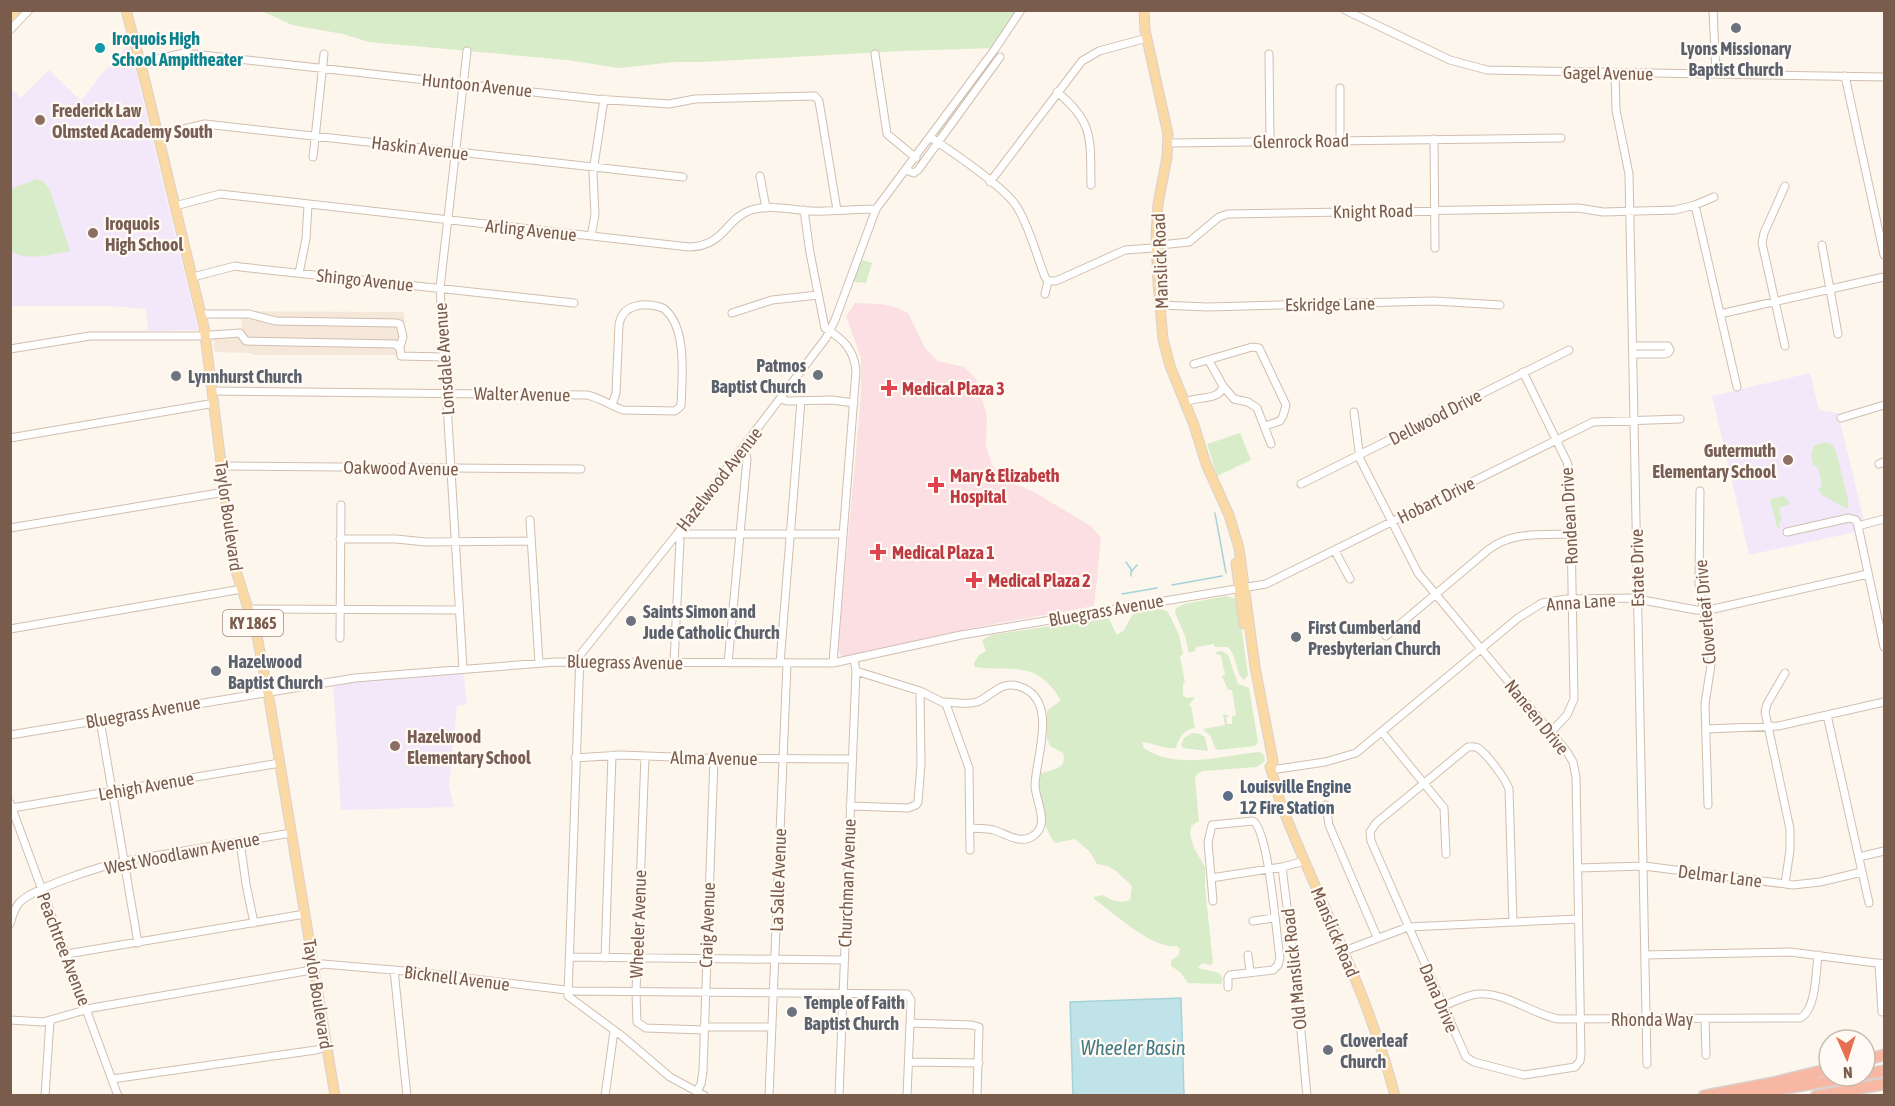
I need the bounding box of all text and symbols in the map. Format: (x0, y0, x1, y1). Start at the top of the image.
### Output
marker: Lyons Missionary Baptist Church (1729, 21, 1743, 35)
place label: Iroquois High School Ampitheater (112, 28, 243, 70)
place label: Lyons Missionary Baptist Church (1680, 38, 1792, 80)
marker: Iroquois High School Ampitheater (93, 41, 107, 55)
street label: Gagel Avenue (1563, 62, 1653, 84)
street label: Huntoon Avenue (421, 69, 533, 101)
place label: Frederick Law Olmsted Academy South (52, 100, 213, 142)
marker: Frederick Law Olmsted Academy South (33, 113, 47, 127)
street label: Glenrock Road (1253, 130, 1349, 152)
street label: Haskin Avenue (370, 132, 470, 164)
street label: Knight Road (1333, 200, 1413, 222)
place label: Iroquois High School (105, 213, 183, 255)
street label: Manslick Road (1148, 213, 1172, 309)
street label: Arling Avenue (484, 215, 578, 245)
marker: Iroquois High School (86, 226, 100, 240)
street label: Shingo Avenue (316, 264, 414, 296)
street label: Eskridge Lane (1285, 293, 1375, 315)
street label: Lonsdale Avenue (430, 302, 458, 416)
place label: Patmos Baptist Church (711, 355, 807, 397)
place label: Lynnhurst Church (188, 366, 303, 387)
marker: Patmos Baptist Church (811, 368, 825, 382)
marker: Lynnhurst Church (169, 369, 183, 383)
place label: Medical Plaza 3 (902, 378, 1005, 399)
marker: Medical Plaza 3 (880, 379, 898, 397)
street label: Walter Avenue (474, 383, 570, 405)
street label: Dellwood Drive (1385, 385, 1485, 449)
street label: Hazelwood Avenue (672, 423, 766, 535)
place label: Gutermuth Elementary School (1652, 440, 1776, 482)
marker: Gutermuth Elementary School (1781, 453, 1795, 467)
street label: Oakwood Avenue (343, 456, 459, 480)
street label: Taylor Boulevard (211, 460, 247, 572)
place label: Mary & Elizabeth Hospital (950, 465, 1060, 507)
street label: Rondean Drive (1556, 467, 1582, 565)
street label: Hobart Drive (1394, 472, 1478, 528)
marker: Mary & Elizabeth Hospital (927, 476, 945, 494)
street label: Estate Drive (1626, 529, 1648, 607)
place label: Medical Plaza 1 (892, 542, 995, 563)
marker: Medical Plaza 1 (869, 543, 887, 561)
street label: Cloverleaf Drive (1690, 559, 1720, 665)
place label: Medical Plaza 2 (988, 570, 1091, 591)
marker: Medical Plaza 2 (965, 571, 983, 589)
street label: Anna Lane (1546, 589, 1616, 615)
street label: Bluegrass Avenue (1047, 590, 1165, 630)
place label: Saints Simon and Jude Catholic Church (642, 601, 780, 643)
road number: KY 1865 (223, 610, 283, 636)
marker: Saints Simon and Jude Catholic Church (624, 614, 638, 628)
place label: First Cumberland Presbyterian Church (1308, 617, 1441, 659)
marker: First Cumberland Presbyterian Church (1289, 630, 1303, 644)
street label: Bluegrass Avenue (567, 650, 683, 674)
place label: Hazelwood Baptist Church (228, 651, 323, 693)
marker: Hazelwood Baptist Church (209, 664, 223, 678)
street label: Naneen Drive (1500, 675, 1574, 759)
street label: Bluegrass Avenue (84, 692, 202, 732)
place label: Hazelwood Elementary School (407, 726, 531, 768)
marker: Hazelwood Elementary School (388, 739, 402, 753)
street label: Alma Avenue (670, 747, 758, 769)
street label: Lehigh Avenue (97, 767, 195, 805)
place label: Louisville Engine 12 Fire Station (1240, 776, 1351, 818)
marker: Louisville Engine 12 Fire Station (1221, 789, 1235, 803)
street label: Churchman Avenue (834, 818, 860, 948)
street label: West Woodlawn Avenue (103, 828, 261, 878)
street label: La Salle Avenue (766, 828, 790, 932)
street label: Delmar Lane (1677, 860, 1763, 892)
street label: Wheeler Avenue (626, 869, 650, 979)
street label: Craig Avenue (695, 882, 719, 968)
street label: Manslick Road (1307, 884, 1363, 980)
street label: Peachtree Avenue (33, 889, 95, 1009)
street label: Old Manslick Road (1277, 907, 1311, 1031)
street label: Taylor Boulevard (299, 938, 337, 1050)
street label: Dana Drive (1415, 960, 1463, 1036)
street label: Bicknell Avenue (403, 961, 511, 995)
place label: Temple of Faith Baptist Church (804, 992, 905, 1034)
marker: Temple of Faith Baptist Church (785, 1005, 799, 1019)
street label: Rhonda Way (1611, 1009, 1693, 1030)
north arrow (1817, 1028, 1877, 1088)
place label: Cloverleaf Church (1340, 1030, 1409, 1072)
water label: Wheeler Basin (1081, 1036, 1186, 1059)
marker: Cloverleaf Church (1321, 1043, 1335, 1057)
text: N (1843, 1064, 1853, 1082)

